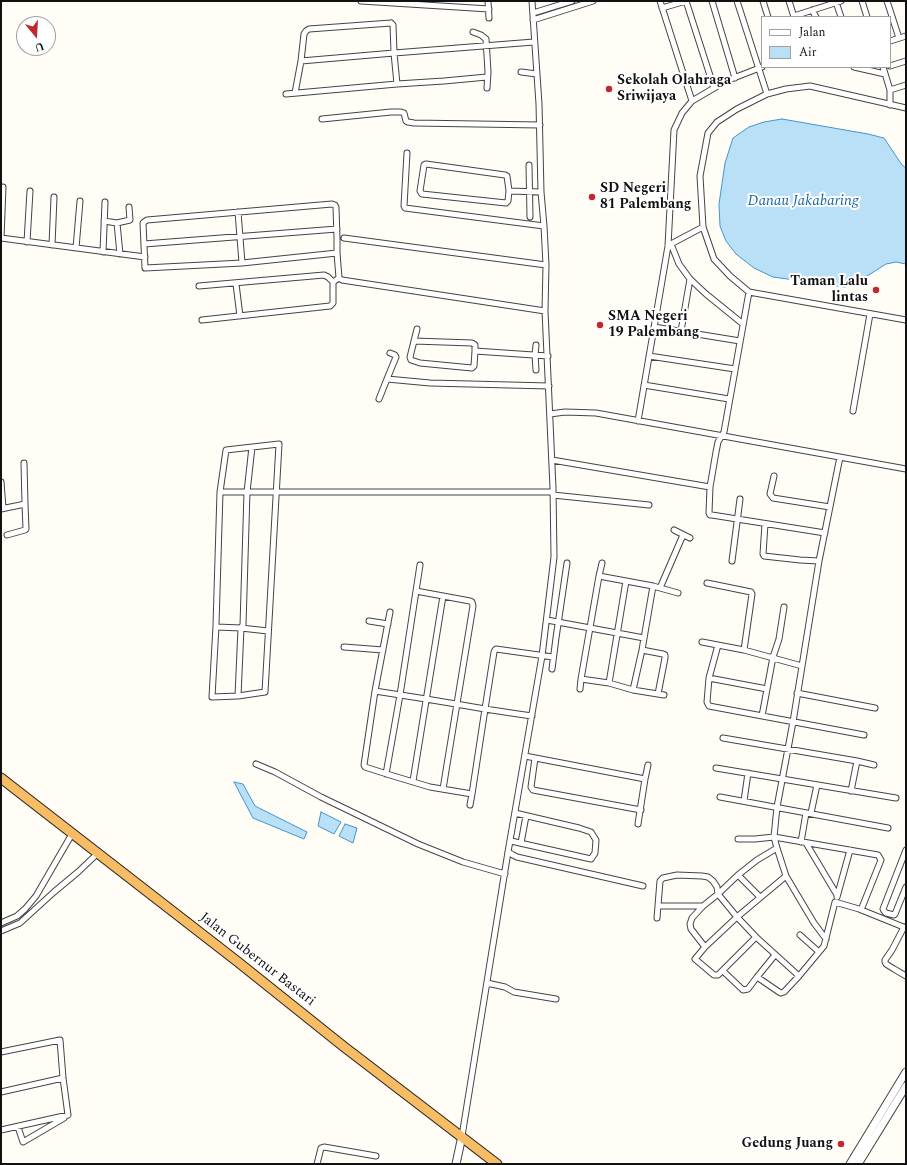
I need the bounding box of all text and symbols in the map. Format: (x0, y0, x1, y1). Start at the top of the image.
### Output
north arrow (16, 16, 56, 56)
legend (761, 16, 891, 68)
text: Jalan (799, 23, 826, 42)
text: U (33, 37, 47, 56)
text: Air (799, 43, 817, 62)
place label: Sekolah Olahraga Sriwijaya (617, 73, 731, 106)
marker: Sekolah Olahraga Sriwijaya (604, 84, 614, 94)
place label: SD Negeri 81 Palembang (600, 181, 691, 214)
marker: SD Negeri 81 Palembang (587, 192, 597, 202)
water label: Danau Jakabaring (747, 193, 859, 211)
place label: Taman Lalu lintas (790, 274, 868, 306)
marker: Taman Lalu lintas (871, 285, 881, 295)
place label: SMA Negeri 19 Palembang (608, 309, 699, 342)
marker: SMA Negeri 19 Palembang (595, 320, 605, 330)
street label: Jalan Gubernur Bastari (196, 910, 318, 1010)
place label: Gedung Juang (741, 1136, 833, 1152)
marker: Gedung Juang (836, 1139, 846, 1149)

